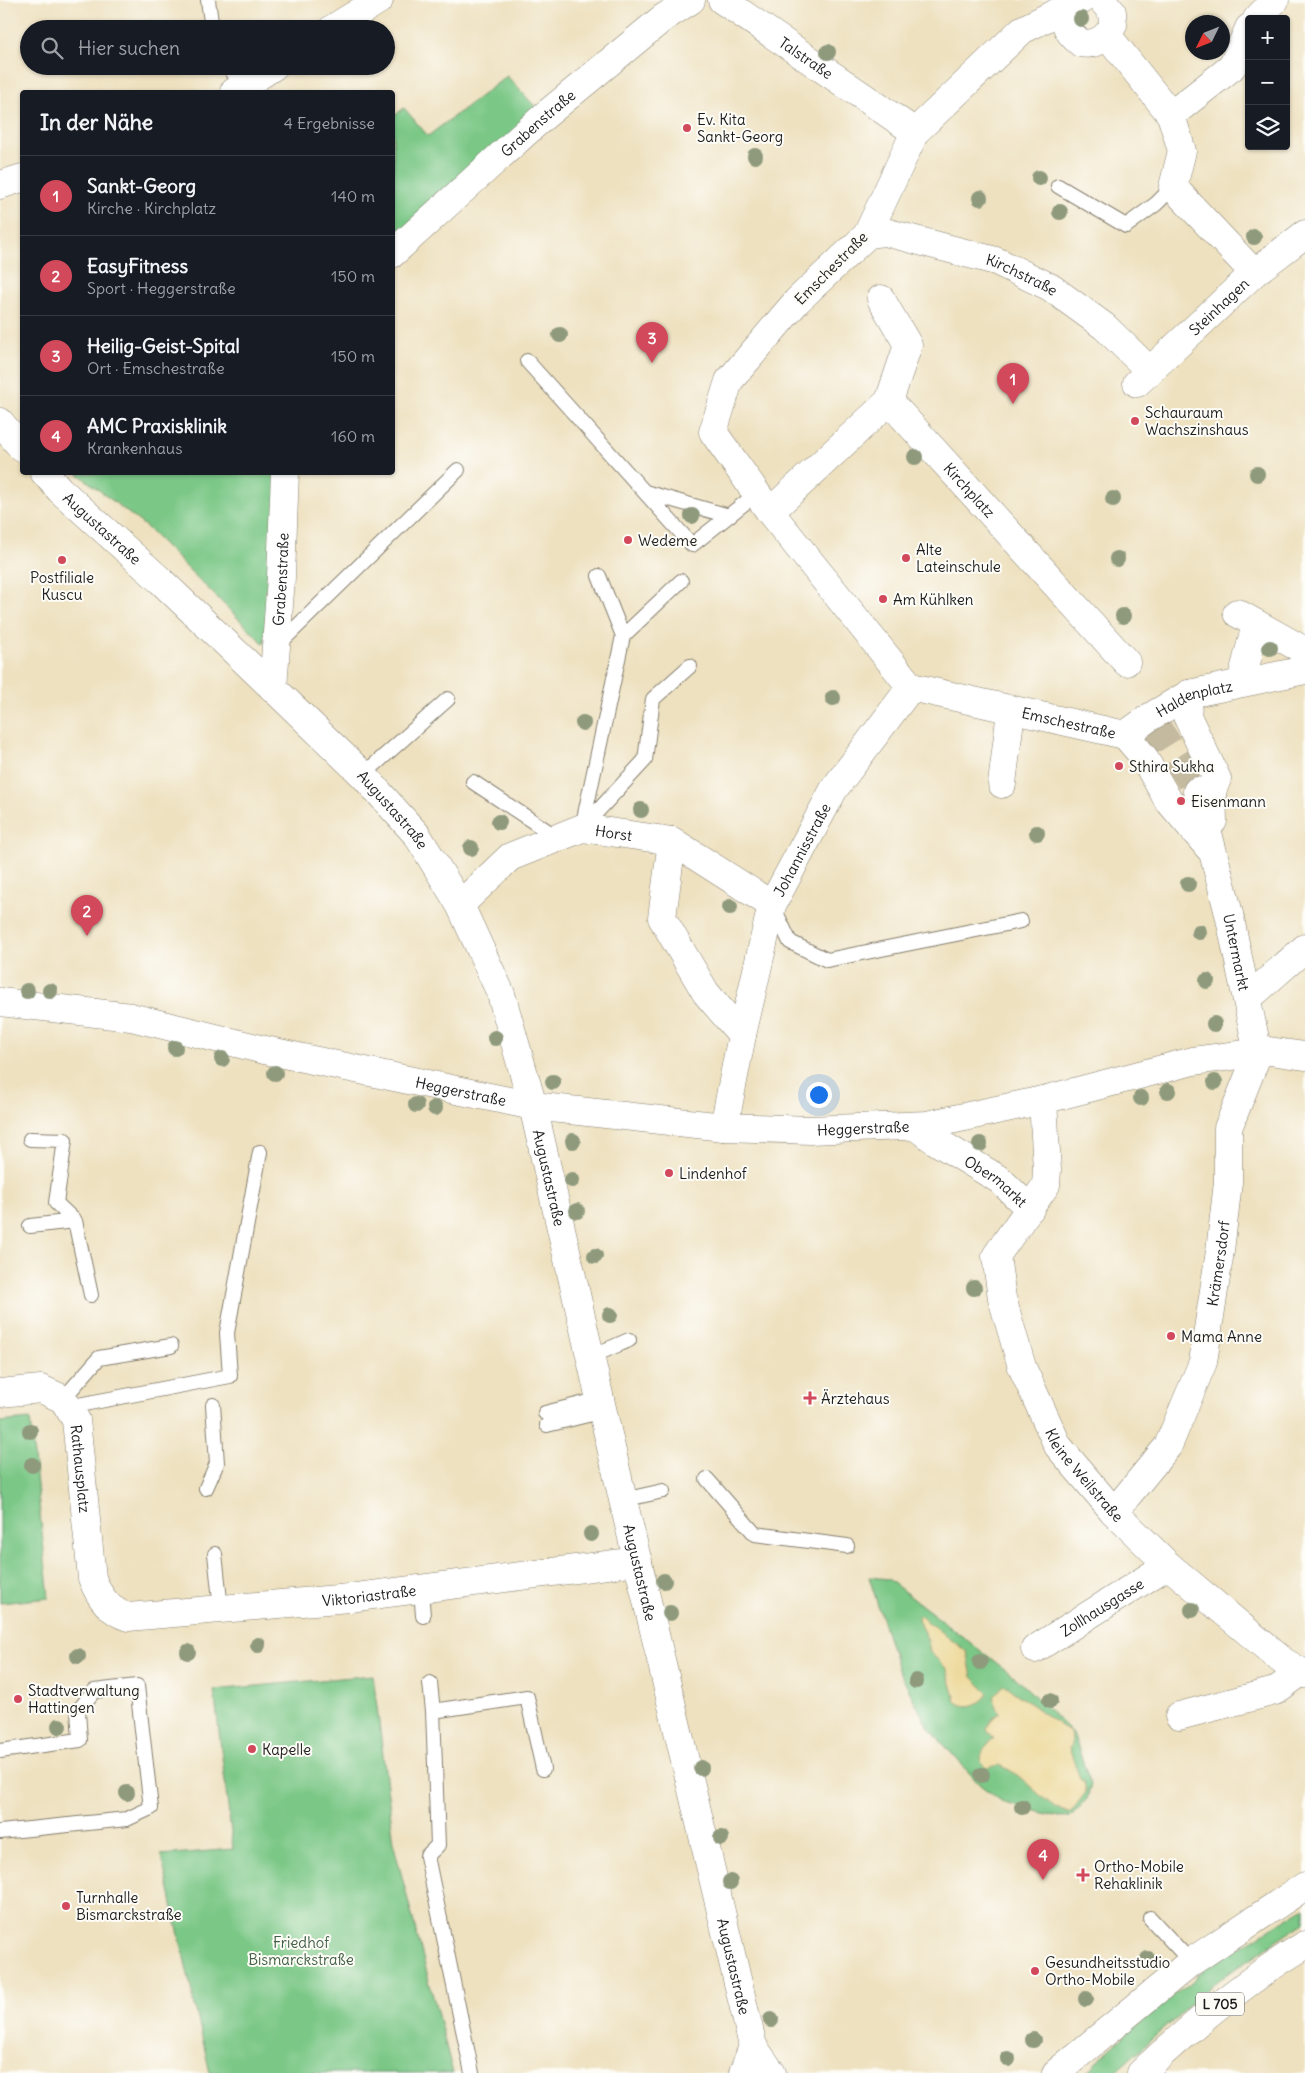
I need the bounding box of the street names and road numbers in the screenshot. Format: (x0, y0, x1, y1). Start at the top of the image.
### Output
street label: Talstraße (775, 32, 837, 83)
street label: Grabenstraße (496, 85, 579, 161)
street label: Emschestraße (790, 227, 872, 309)
street label: Kirchstraße (984, 249, 1062, 299)
street label: Steinhagen (1185, 273, 1253, 339)
street label: Kirchplatz (940, 458, 999, 521)
street label: Augustastraße (59, 488, 145, 568)
street label: Grabenstraße (268, 532, 292, 626)
street label: Haldenplatz (1152, 676, 1234, 721)
street label: Emschestraße (1020, 703, 1118, 742)
street label: Augustastraße (354, 766, 433, 852)
street label: Johannisstraße (769, 799, 834, 900)
street label: Horst (594, 821, 634, 845)
street label: Untermarkt (1220, 912, 1254, 992)
street label: Heggerstraße (414, 1072, 508, 1110)
street label: Heggerstraße (817, 1116, 910, 1139)
street label: Augustastraße (529, 1127, 570, 1228)
street label: Obermarkt (961, 1151, 1031, 1211)
street label: Krämersdorf (1202, 1218, 1233, 1308)
street label: Rathausplatz (67, 1424, 95, 1514)
street label: Kleine Weilstraße (1042, 1425, 1128, 1526)
street label: Augustastraße (620, 1522, 661, 1623)
street label: Zollhausgasse (1057, 1573, 1147, 1640)
street label: Viktoriastraße (321, 1580, 417, 1610)
street label: Augustastraße (713, 1916, 755, 2017)
road number: L 705 (1196, 1992, 1244, 2016)

